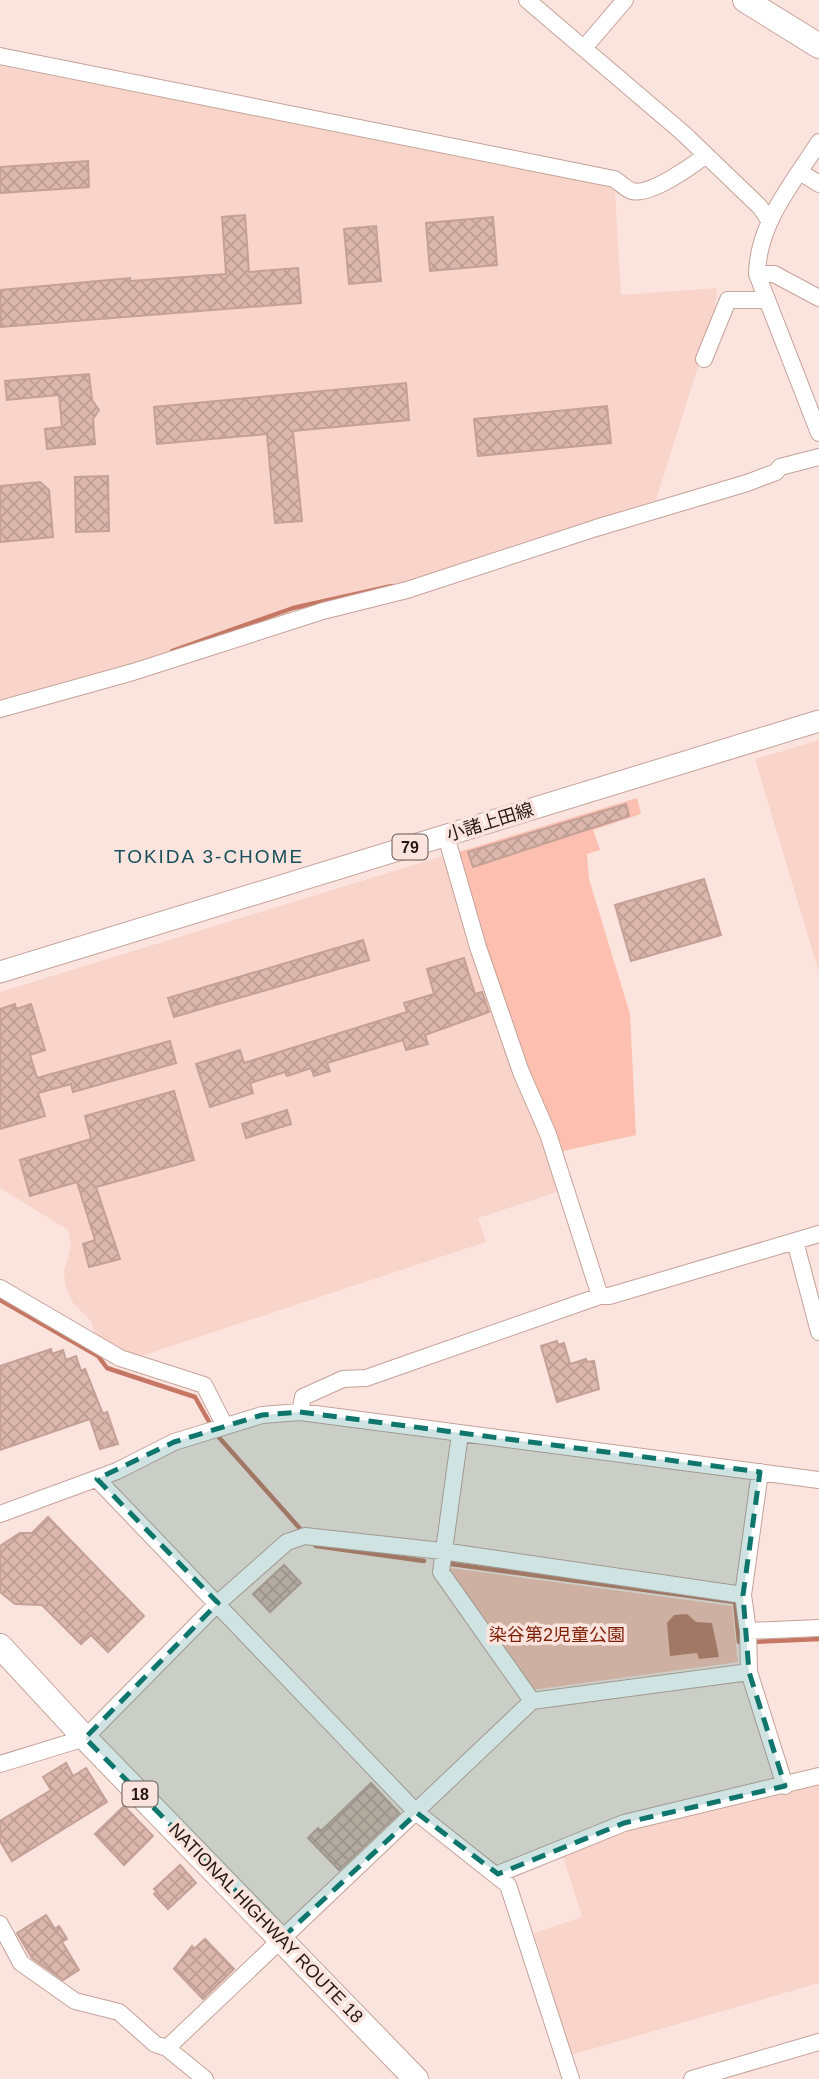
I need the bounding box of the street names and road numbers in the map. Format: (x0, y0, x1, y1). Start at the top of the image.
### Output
street label: 小諸上田線 (444, 799, 536, 845)
road number: 79 (392, 834, 428, 860)
road number: 18 (122, 1782, 158, 1806)
street label: NATIONAL HIGHWAY ROUTE 18 (165, 1819, 367, 2027)

